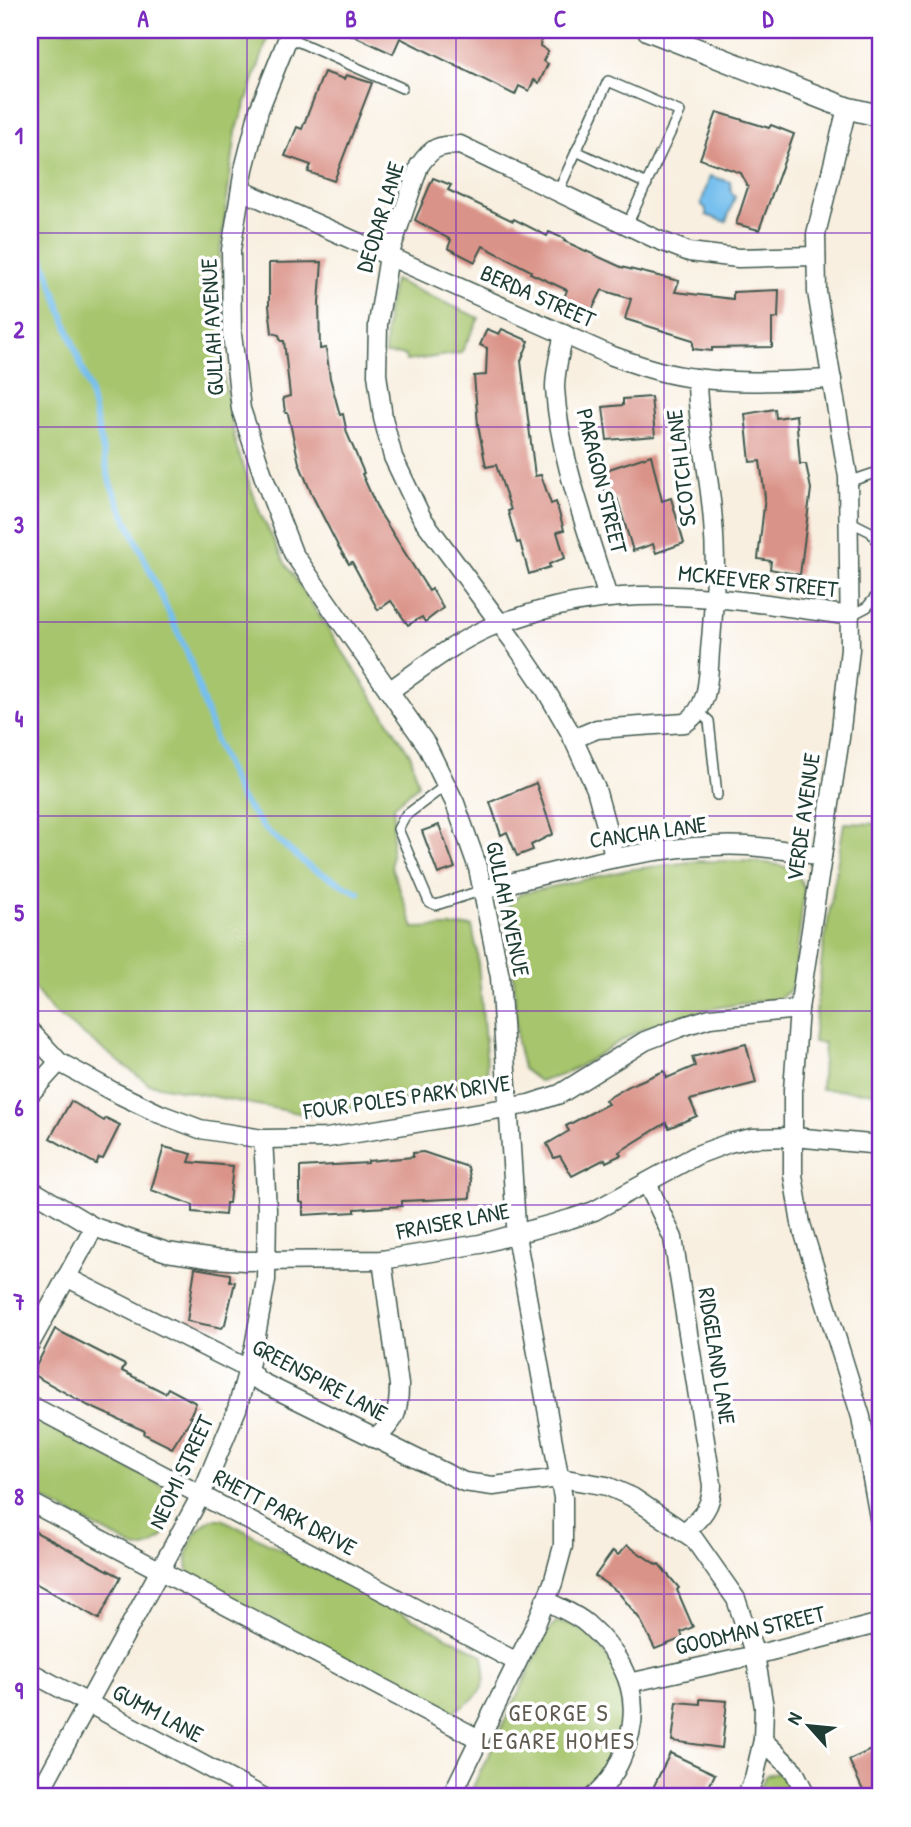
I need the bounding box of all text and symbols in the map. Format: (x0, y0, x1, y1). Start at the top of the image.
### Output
text: A (137, 3, 149, 34)
text: B (345, 3, 357, 34)
text: C (554, 3, 566, 34)
text: D (763, 3, 775, 34)
text: 1 (15, 120, 23, 151)
street label: DEODAR LANE (348, 158, 411, 276)
street label: BERDA STREET (476, 256, 601, 335)
street label: GULLAH AVENUE (192, 258, 231, 396)
text: 2 (14, 314, 25, 345)
street label: PARAGON STREET (570, 405, 636, 557)
street label: SCOTCH LANE (658, 408, 703, 528)
text: 3 (14, 509, 24, 540)
street label: MCKEEVER STREET (677, 557, 840, 604)
text: 4 (15, 703, 24, 734)
street label: VERDE AVENUE (778, 751, 827, 883)
street label: CANCHA LANE (587, 808, 709, 855)
street label: GULLAH AVENUE (479, 838, 538, 979)
text: 5 (14, 897, 24, 928)
street label: FOUR POLES PARK DRIVE (301, 1067, 512, 1126)
text: 6 (14, 1092, 24, 1123)
street label: FRAISER LANE (393, 1194, 512, 1247)
street label: RIDGELAND LANE (691, 1285, 744, 1427)
text: 7 (12, 1286, 25, 1317)
street label: GREENSPIRE LANE (247, 1331, 393, 1428)
street label: NEOMI STREET (141, 1410, 221, 1534)
street label: RHETT PARK DRIVE (208, 1461, 362, 1562)
text: 8 (14, 1481, 24, 1512)
street label: GOODMAN STREET (672, 1597, 828, 1662)
text: 9 (15, 1675, 24, 1706)
street label: GUMM LANE (107, 1676, 209, 1749)
north arrow (774, 1690, 844, 1760)
district label: GEORGE S LEGARE HOMES (482, 1696, 636, 1756)
text: N (780, 1708, 808, 1729)

